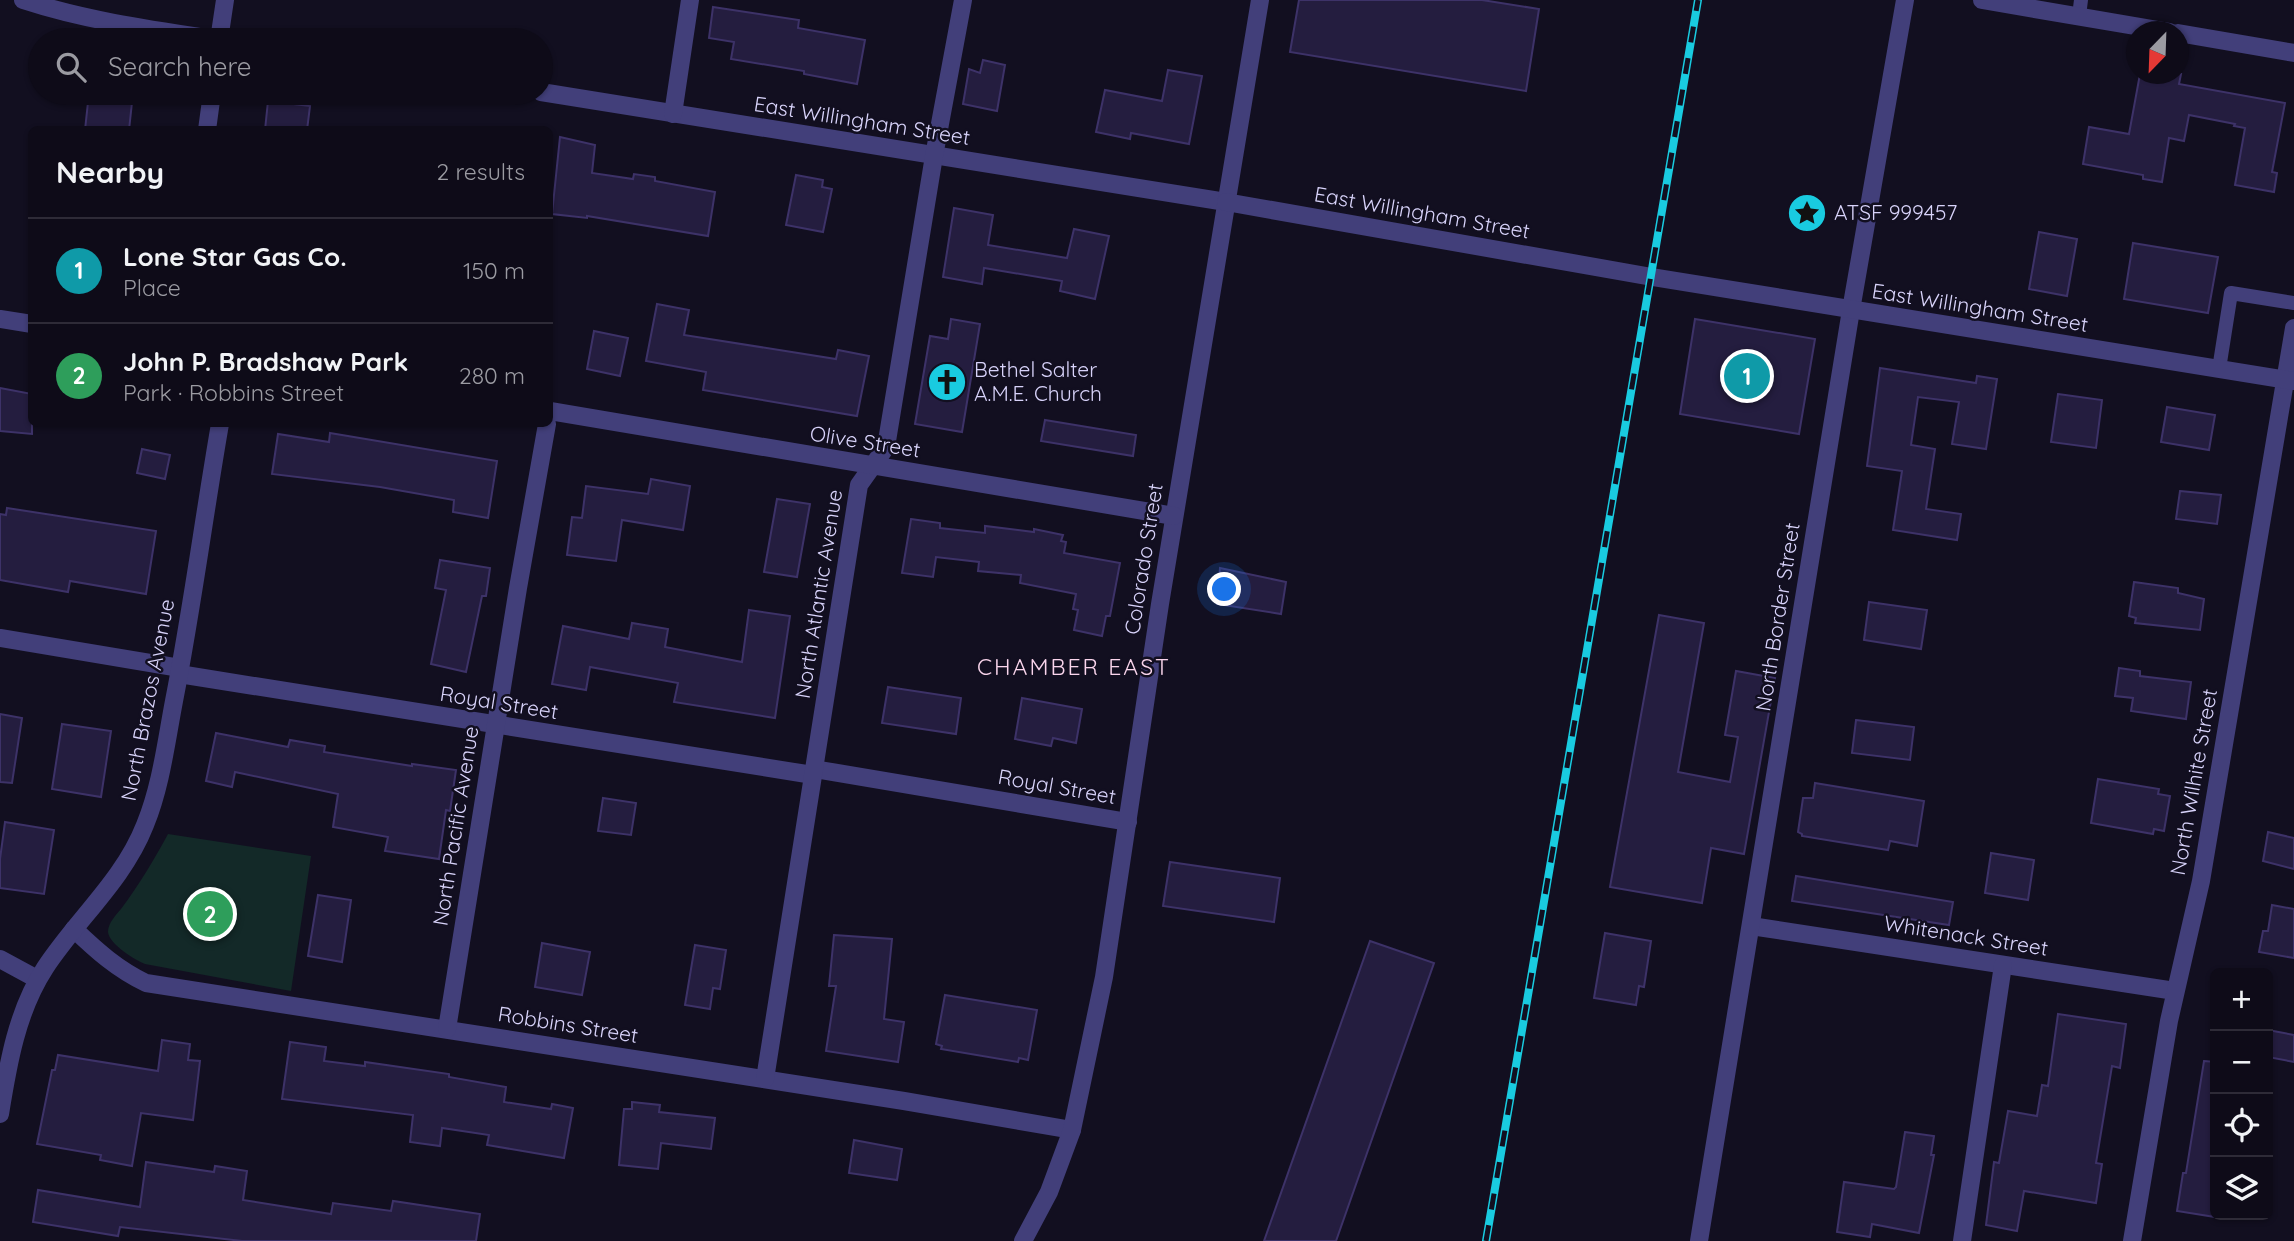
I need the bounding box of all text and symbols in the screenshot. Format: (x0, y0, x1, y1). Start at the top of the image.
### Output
north arrow (2126, 21, 2189, 84)
search box (28, 28, 553, 105)
icon: search (52, 48, 90, 86)
text: Search here (108, 50, 252, 83)
street label: East Willingham Street (752, 90, 972, 150)
text: Nearby (56, 153, 164, 191)
text: 2 results (436, 157, 525, 186)
street label: East Willingham Street (1312, 180, 1532, 244)
place icon: ATSF 999457 (1786, 192, 1828, 234)
place label: ATSF 999457 (1834, 199, 1957, 225)
text: Lone Star Gas Co. (123, 240, 347, 273)
text: 1 (75, 256, 83, 285)
text: 150 m (463, 256, 525, 285)
text: Place (123, 273, 181, 302)
street label: East Willingham Street (1870, 277, 2090, 337)
text: John P. Bradshaw Park (123, 345, 408, 378)
pin: 1 (1724, 350, 1770, 402)
place label: Bethel Salter A.M.E. Church (974, 356, 1102, 406)
text: 2 (72, 361, 86, 390)
text: 280 m (459, 361, 525, 390)
church icon: Bethel Salter A.M.E. Church (926, 361, 968, 403)
text: Park · Robbins Street (123, 378, 344, 407)
street label: Olive Street (808, 419, 922, 463)
street label: Colorado Street (1118, 481, 1168, 636)
street label: North Atlantic Avenue (789, 488, 847, 700)
street label: North Border Street (1749, 521, 1805, 713)
your location (1207, 572, 1241, 606)
street label: North Brazos Avenue (115, 597, 179, 803)
district label: CHAMBER EAST (977, 652, 1171, 681)
street label: Royal Street (438, 680, 560, 724)
street label: North Wilhite Street (2164, 687, 2222, 877)
street label: North Pacific Avenue (426, 724, 484, 928)
street label: Royal Street (996, 763, 1118, 809)
pin: 2 (187, 888, 233, 940)
street label: Whitenack Street (1882, 909, 2050, 961)
map controls (2210, 968, 2273, 1220)
button: + (2210, 968, 2273, 1031)
street label: Robbins Street (496, 1000, 640, 1048)
button: − (2210, 1031, 2273, 1094)
button: locate (2210, 1094, 2273, 1157)
button: layers (2210, 1157, 2273, 1220)

